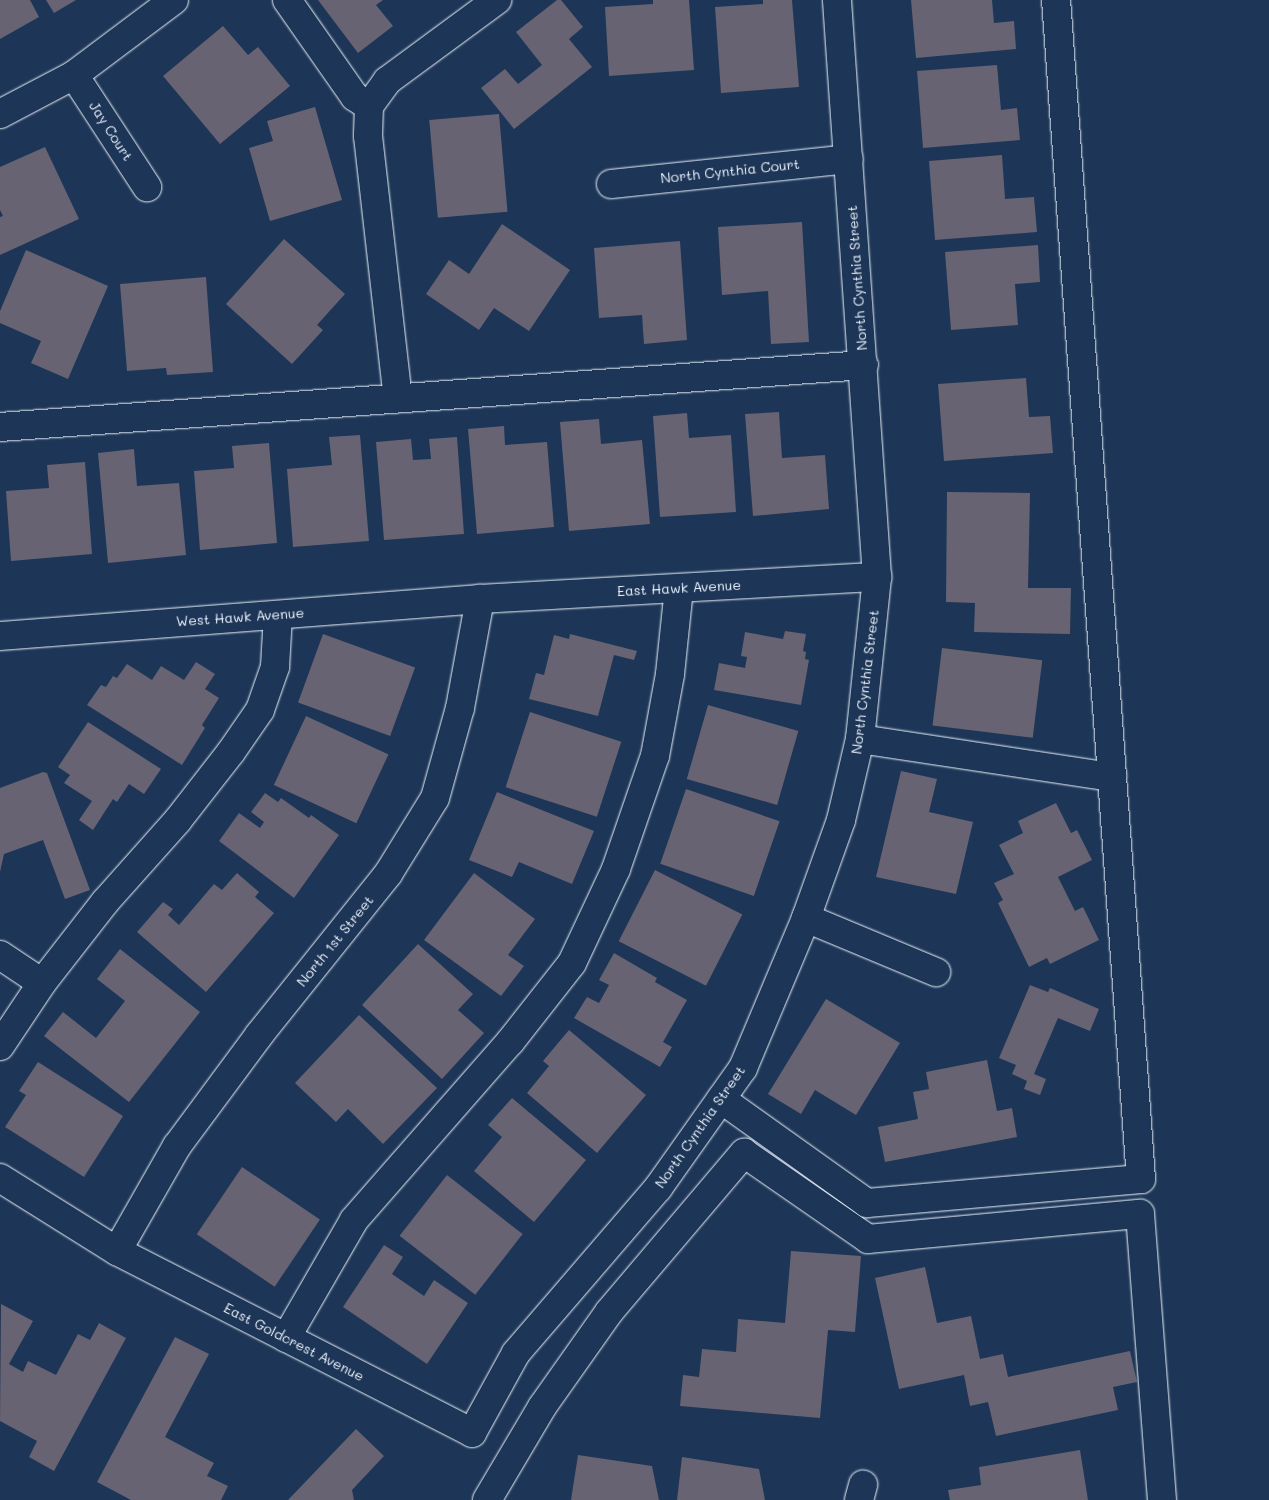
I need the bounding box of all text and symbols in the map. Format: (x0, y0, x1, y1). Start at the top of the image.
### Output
street label: Jay Court (86, 98, 136, 164)
street label: North Cynthia Court (660, 155, 800, 187)
street label: North Cynthia Street (844, 205, 870, 351)
street label: East Hawk Avenue (617, 576, 741, 600)
street label: West Hawk Avenue (175, 604, 305, 630)
street label: North Cynthia Street (848, 609, 882, 755)
street label: North 1st Street (293, 892, 377, 990)
street label: North Cynthia Street (651, 1063, 749, 1191)
street label: East Goldcrest Avenue (221, 1299, 367, 1385)

